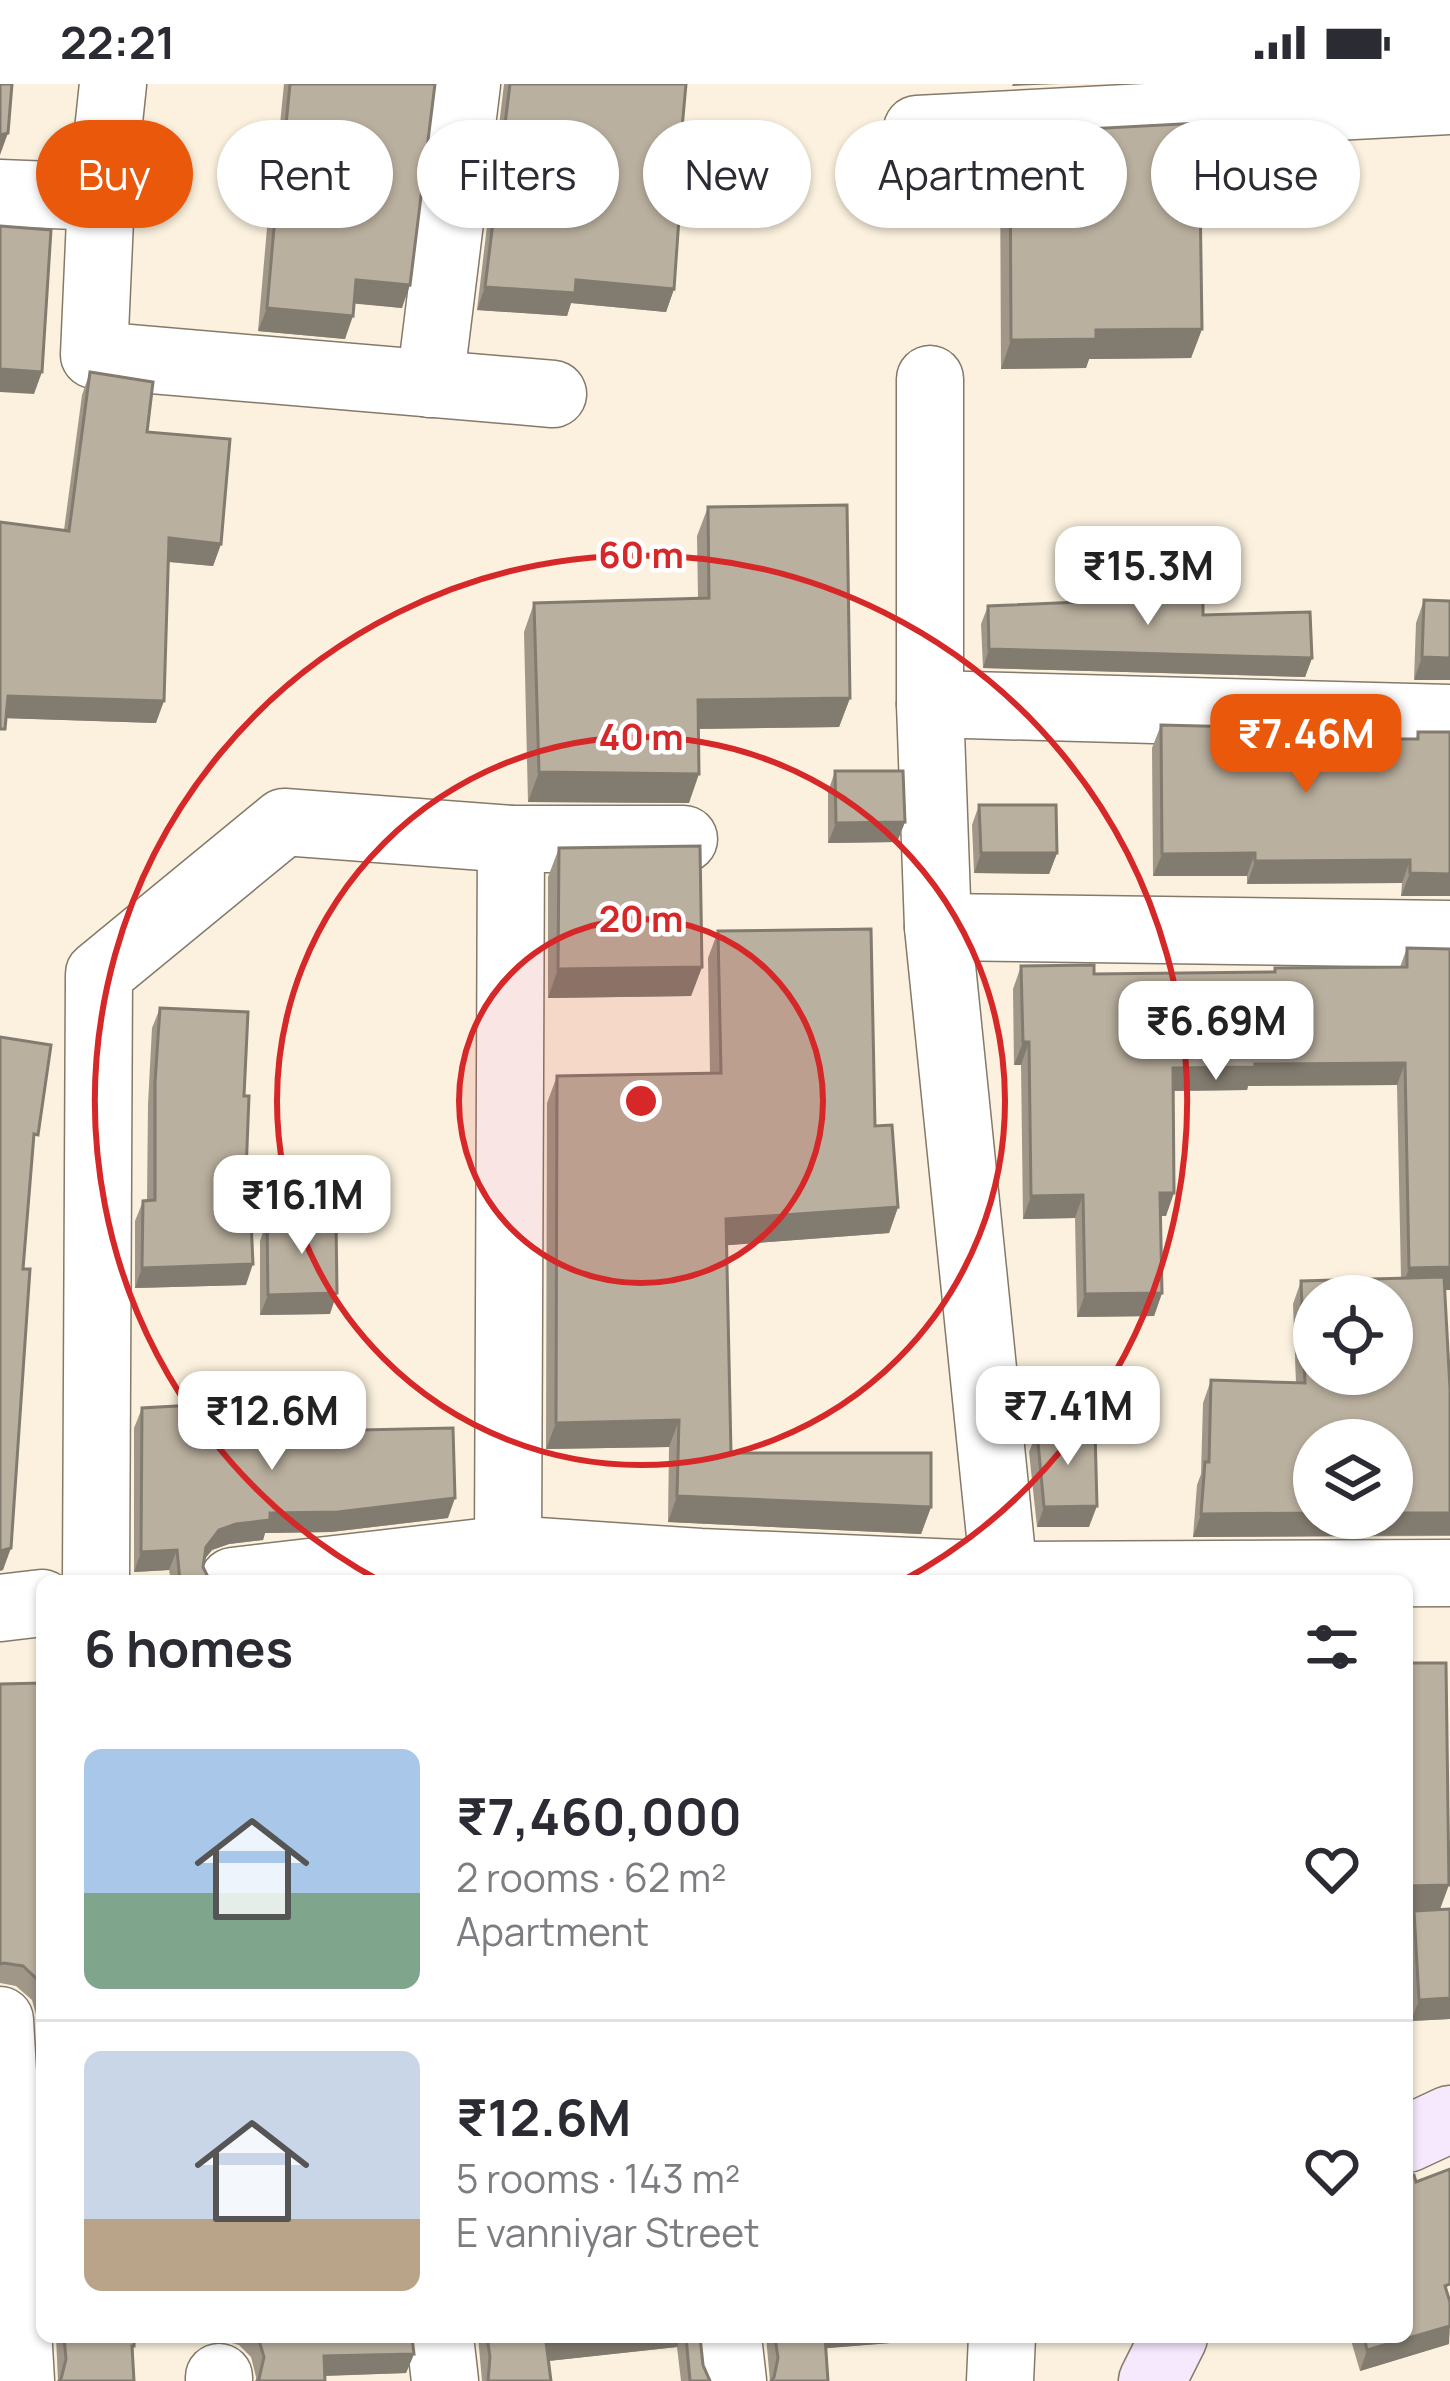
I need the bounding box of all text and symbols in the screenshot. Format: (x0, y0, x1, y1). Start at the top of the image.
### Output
text: 22:21 (60, 11, 176, 73)
chip: Buy (36, 120, 193, 228)
chip: Rent (217, 120, 393, 228)
chip: Filters (417, 120, 619, 228)
chip: New (643, 120, 811, 228)
chip: Apartment (835, 120, 1127, 228)
chip: House (1151, 120, 1360, 228)
pin: ₹15.3M (1050, 526, 1246, 628)
text: 60 m (598, 530, 684, 579)
text: ₹15.3M (1082, 538, 1214, 592)
pin: ₹7.46M (1208, 694, 1404, 796)
text: ₹7.46M (1237, 706, 1375, 760)
text: 40 m (598, 712, 684, 761)
text: 20 m (599, 894, 683, 943)
pin: ₹6.69M (1118, 981, 1314, 1083)
text: ₹6.69M (1145, 993, 1287, 1047)
centre of rings (620, 1080, 662, 1122)
pin: ₹16.1M (204, 1155, 400, 1257)
text: ₹16.1M (240, 1167, 364, 1221)
map controls (1293, 1275, 1413, 1539)
button: locate (1293, 1275, 1413, 1395)
pin: ₹7.41M (970, 1366, 1166, 1468)
pin: ₹12.6M (174, 1371, 370, 1473)
text: ₹7.41M (1003, 1378, 1133, 1432)
text: ₹12.6M (205, 1383, 339, 1437)
button: layers (1293, 1419, 1413, 1539)
text: 6 homes (84, 1613, 293, 1682)
icon: filters (1299, 1614, 1365, 1680)
text: ₹7,460,000 (456, 1781, 742, 1850)
icon: home (180, 1797, 324, 1941)
icon: heart (1299, 1836, 1365, 1902)
text: 2 rooms · 62 m² (456, 1850, 727, 1904)
text: Apartment (456, 1904, 649, 1958)
text: ₹12.6M (456, 2082, 631, 2151)
icon: home (180, 2099, 324, 2243)
icon: heart (1299, 2138, 1365, 2204)
text: 5 rooms · 143 m² (456, 2151, 740, 2205)
text: E vanniyar Street (456, 2205, 760, 2259)

